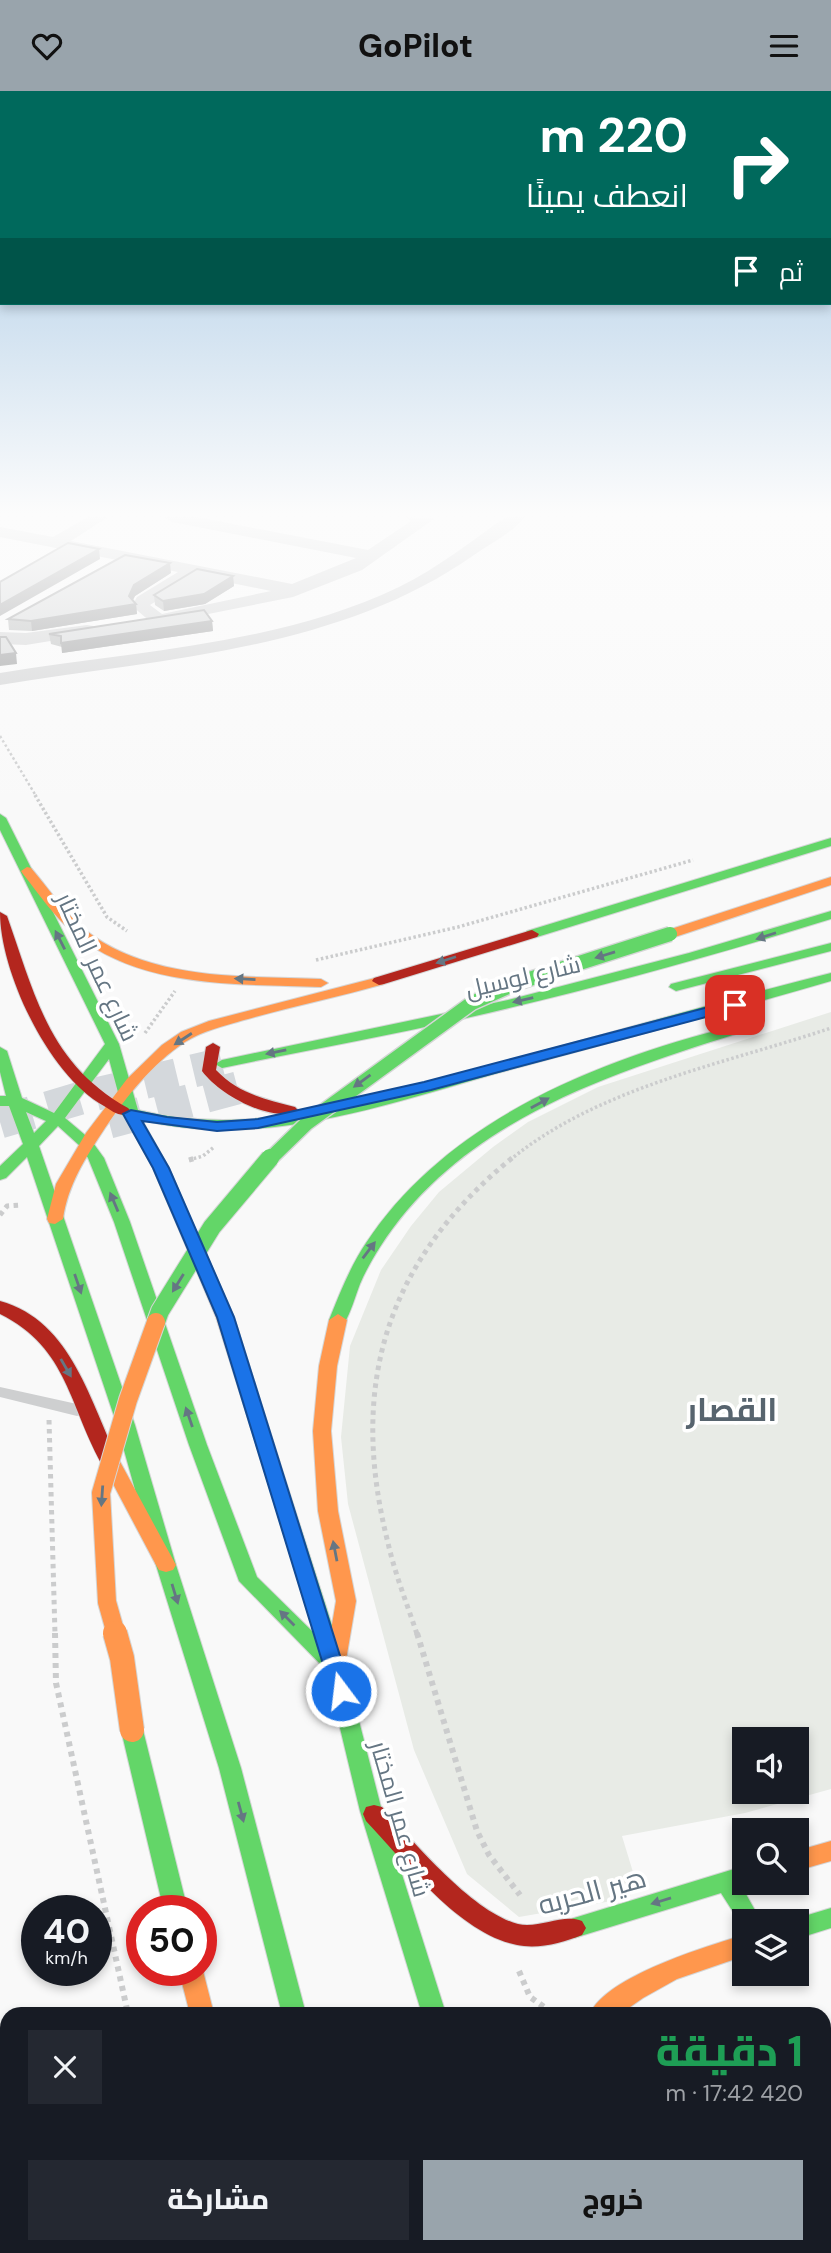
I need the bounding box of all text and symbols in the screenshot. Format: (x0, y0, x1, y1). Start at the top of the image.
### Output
text: GoPilot (358, 25, 473, 67)
icon: heart (28, 27, 66, 65)
icon: menu (765, 27, 803, 65)
text: 220 m (540, 103, 688, 167)
icon: right (712, 119, 803, 210)
text: انعطف يمينًا (526, 175, 688, 217)
icon: arrive (727, 252, 765, 290)
text: ثم (779, 255, 803, 289)
street label: شارع عمر المختار (48, 885, 146, 1047)
one-way arrow (54, 930, 66, 950)
one-way arrow (755, 931, 776, 941)
street label: شارع لوسيل (462, 948, 584, 1006)
one-way arrow (595, 950, 616, 961)
one-way arrow (435, 955, 456, 966)
one-way arrow (233, 974, 255, 985)
pin (705, 975, 765, 1035)
icon: arrive (716, 986, 754, 1024)
one-way arrow (511, 995, 533, 1006)
one-way arrow (173, 1032, 193, 1045)
one-way arrow (265, 1047, 287, 1058)
one-way arrow (353, 1073, 371, 1087)
one-way arrow (530, 1097, 549, 1109)
one-way arrow (108, 1191, 119, 1212)
one-way arrow (362, 1242, 377, 1260)
one-way arrow (73, 1273, 84, 1294)
one-way arrow (171, 1273, 184, 1293)
one-way arrow (60, 1359, 72, 1378)
district label: القصار (686, 1389, 777, 1431)
one-way arrow (183, 1406, 194, 1427)
one-way arrow (97, 1485, 108, 1507)
one-way arrow (329, 1540, 340, 1562)
one-way arrow (170, 1584, 181, 1605)
one-way arrow (279, 1610, 295, 1627)
position arrow (304, 1654, 378, 1728)
map controls (732, 1727, 809, 1986)
button: sound (732, 1727, 809, 1804)
street label: شارع عمر المختار (362, 1735, 438, 1901)
one-way arrow (236, 1801, 247, 1823)
button: search (732, 1818, 809, 1895)
street label: هير الحربه (534, 1859, 650, 1924)
speed limit sign: 50 (126, 1895, 217, 1986)
one-way arrow (650, 1896, 671, 1906)
text: 40 (43, 1908, 90, 1954)
button: layers (732, 1909, 809, 1986)
text: km/h (45, 1946, 88, 1970)
text: 1 دقيقة (656, 2024, 803, 2079)
button: close (28, 2030, 102, 2104)
text: 420 m · 17:42 (666, 2078, 803, 2108)
button: مشاركة (28, 2160, 409, 2240)
button: خروج (423, 2160, 803, 2240)

